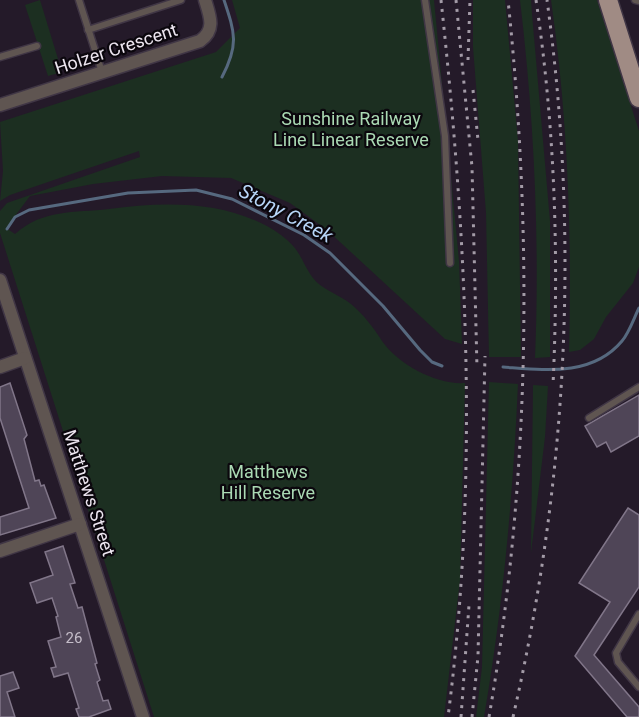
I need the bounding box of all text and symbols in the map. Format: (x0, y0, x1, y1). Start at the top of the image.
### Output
street label: Holzer Crescent (52, 19, 180, 78)
park label: Sunshine Railway Line Linear Reserve (273, 108, 429, 150)
water label: Stony Creek (235, 178, 338, 248)
street label: Matthews Street (59, 427, 120, 559)
park label: Matthews Hill Reserve (221, 461, 315, 503)
house number: 26 (66, 629, 82, 647)

